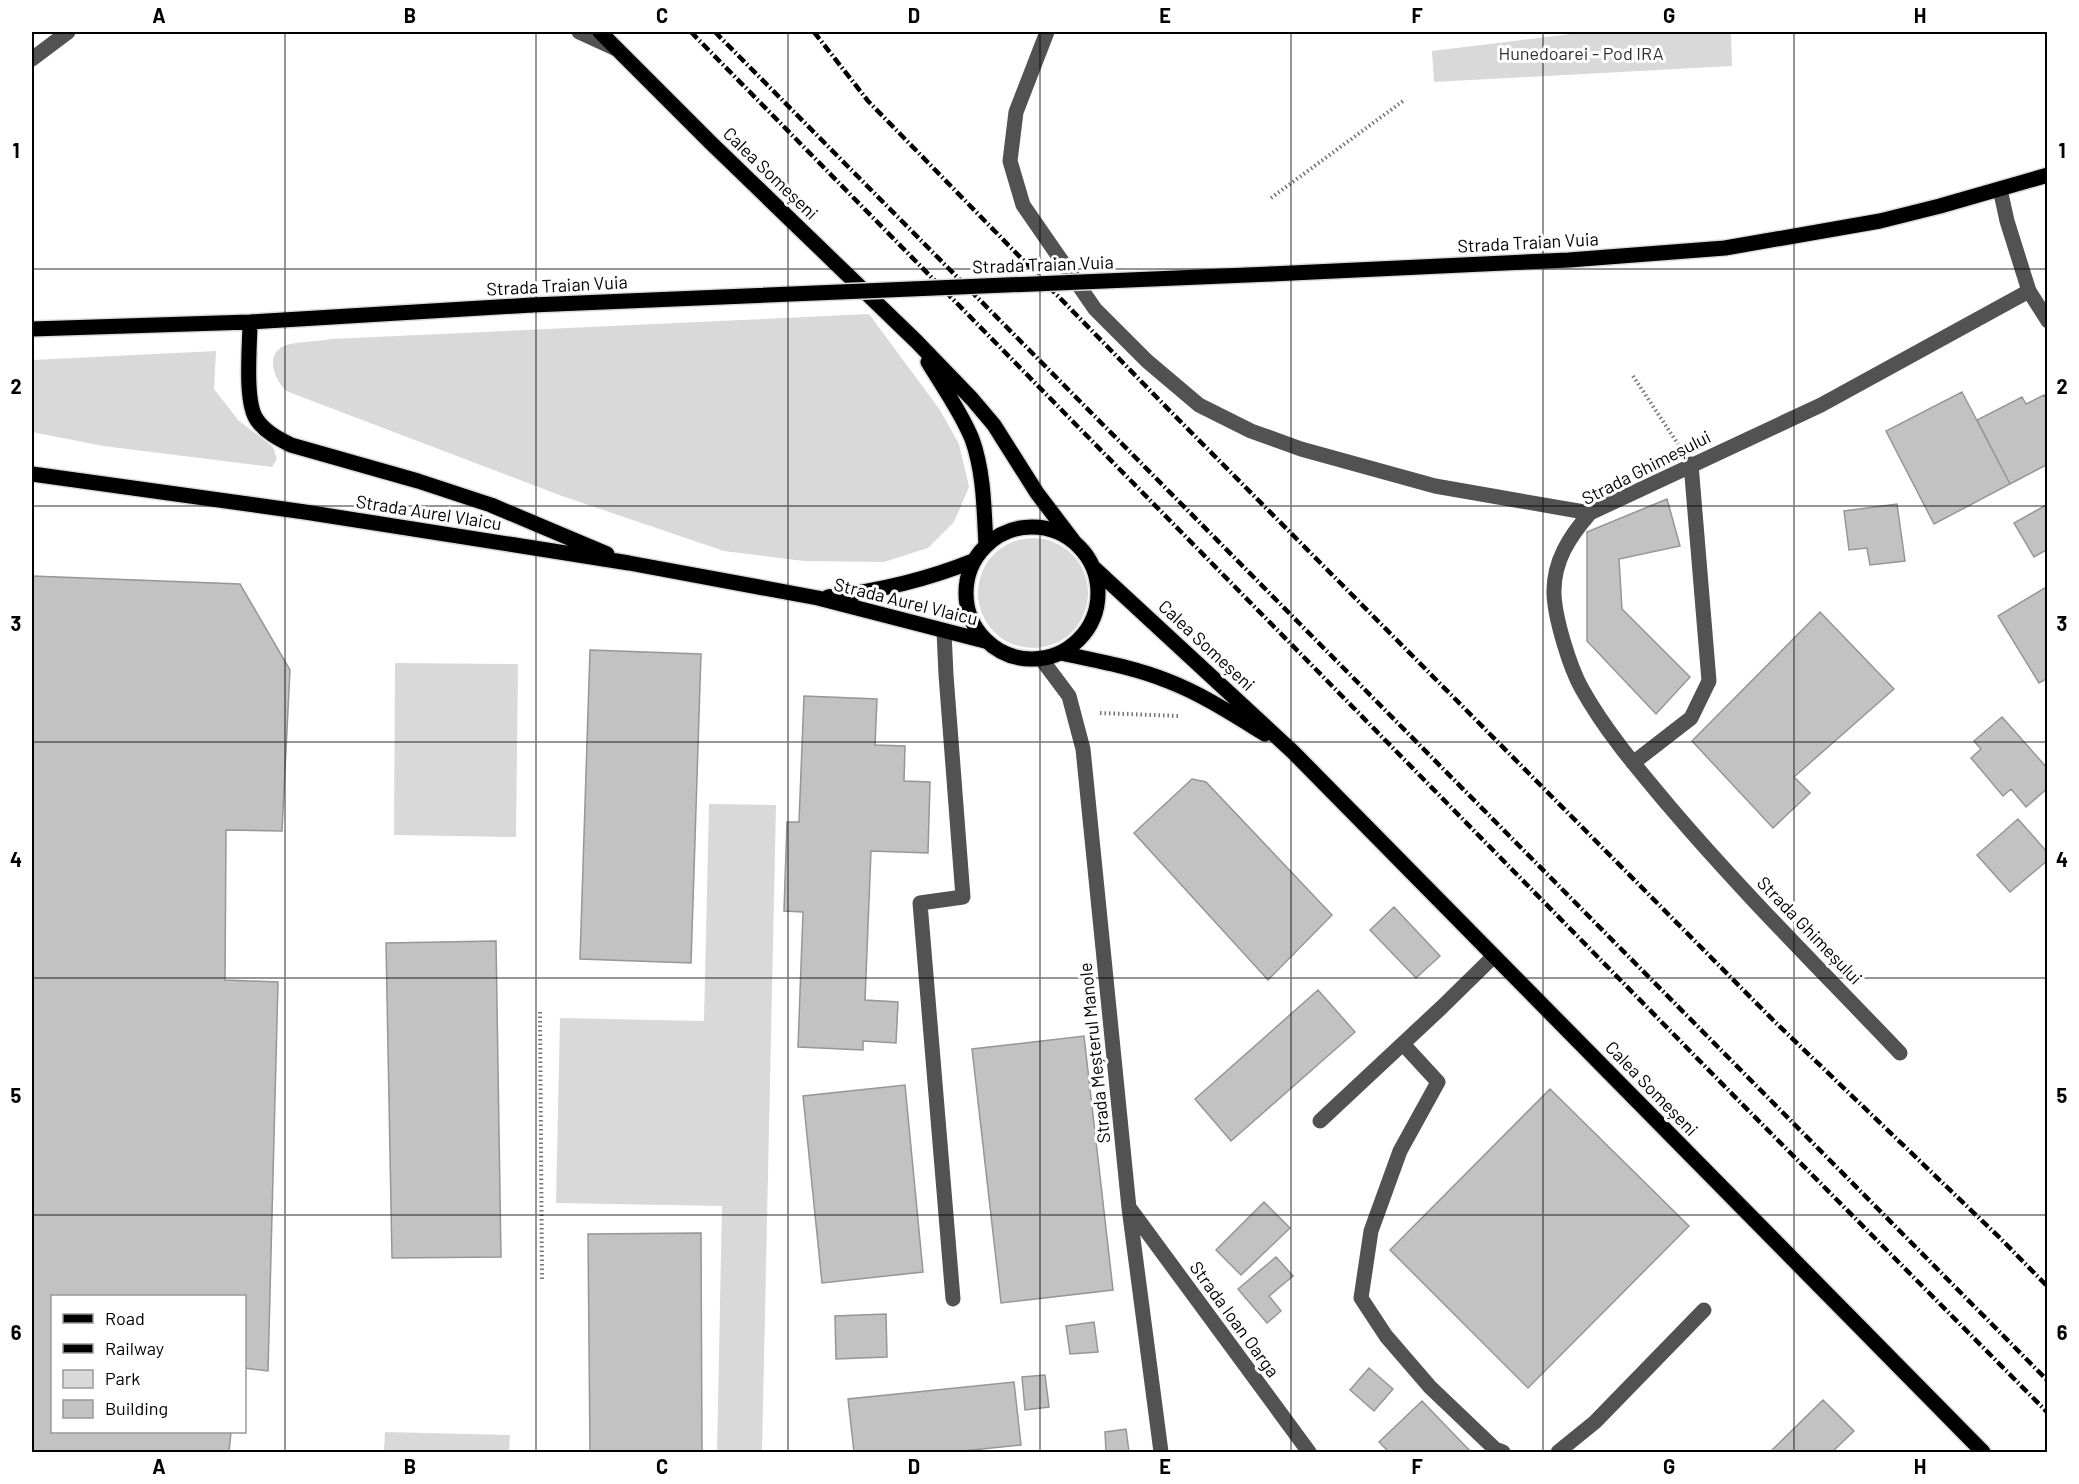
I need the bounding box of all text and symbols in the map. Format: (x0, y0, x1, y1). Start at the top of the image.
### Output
text: A (152, 3, 166, 27)
text: B (404, 3, 416, 27)
text: C (656, 3, 668, 27)
text: D (908, 3, 920, 27)
text: E (1159, 3, 1171, 27)
text: F (1411, 3, 1423, 27)
text: G (1663, 3, 1675, 27)
text: H (1914, 3, 1926, 27)
park label: Hunedoarei - Pod IRA (1498, 42, 1664, 64)
street label: Calea Someșeni (719, 122, 823, 224)
text: 1 (12, 138, 20, 162)
text: 1 (2058, 138, 2066, 162)
street label: Strada Traian Vuia (1457, 227, 1599, 257)
street label: Strada Traian Vuia (972, 251, 1114, 277)
street label: Strada Traian Vuia (486, 270, 628, 300)
text: 2 (10, 374, 22, 398)
text: 2 (2056, 374, 2068, 398)
street label: Strada Ghimeșului (1578, 425, 1714, 509)
street label: Strada Aurel Vlaicu (355, 490, 503, 534)
street label: Strada Aurel Vlaicu (832, 573, 980, 629)
street label: Calea Someșeni (1154, 595, 1260, 695)
text: 3 (11, 611, 21, 635)
text: 3 (2057, 611, 2067, 635)
text: 4 (10, 847, 22, 871)
text: 4 (2056, 847, 2068, 871)
street label: Strada Ghimeșului (1753, 871, 1867, 989)
street label: Strada Meșterul Manole (1074, 962, 1114, 1144)
street label: Calea Someșeni (1601, 1036, 1703, 1140)
text: 5 (11, 1083, 22, 1107)
text: 5 (2057, 1083, 2068, 1107)
street label: Strada Ioan Oarga (1186, 1257, 1284, 1381)
legend (51, 1295, 246, 1433)
text: Road (105, 1307, 145, 1329)
text: 6 (11, 1320, 22, 1344)
text: 6 (2057, 1320, 2068, 1344)
text: Railway (105, 1337, 164, 1359)
text: Park (105, 1367, 140, 1389)
text: Building (105, 1397, 168, 1419)
text: A (152, 1454, 166, 1478)
text: B (404, 1454, 416, 1478)
text: C (656, 1454, 668, 1478)
text: D (908, 1454, 920, 1478)
text: E (1159, 1454, 1171, 1478)
text: F (1411, 1454, 1423, 1478)
text: G (1663, 1454, 1675, 1478)
text: H (1914, 1454, 1926, 1478)

